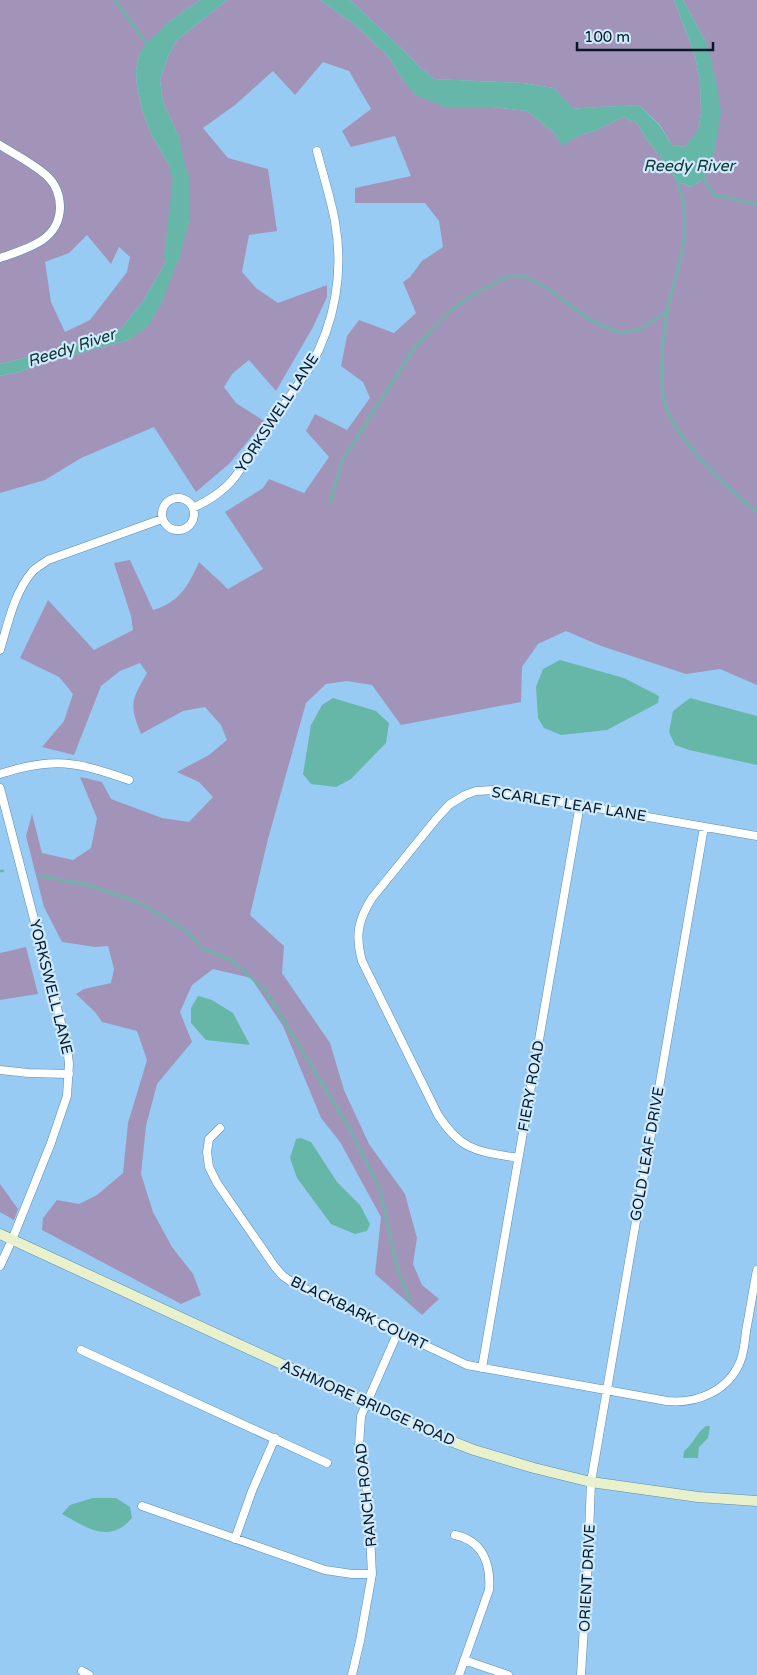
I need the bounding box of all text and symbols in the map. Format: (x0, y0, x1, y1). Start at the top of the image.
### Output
scale bar (577, 20, 713, 52)
text: 100 m (584, 28, 630, 46)
water label: Reedy River (643, 156, 737, 176)
water label: Reedy River (25, 324, 120, 372)
street label: YORKSWELL LANE (232, 350, 322, 476)
street label: SCARLET LEAF LANE (490, 783, 648, 825)
street label: YORKSWELL LANE (26, 918, 76, 1056)
street label: FIERY ROAD (514, 1039, 548, 1133)
street label: GOLD LEAF DRIVE (626, 1085, 668, 1223)
street label: BLACKBARK COURT (288, 1272, 430, 1354)
street label: ASHMORE BRIDGE ROAD (278, 1356, 458, 1450)
street label: RANCH ROAD (352, 1442, 380, 1548)
street label: ORIENT DRIVE (575, 1524, 599, 1632)

